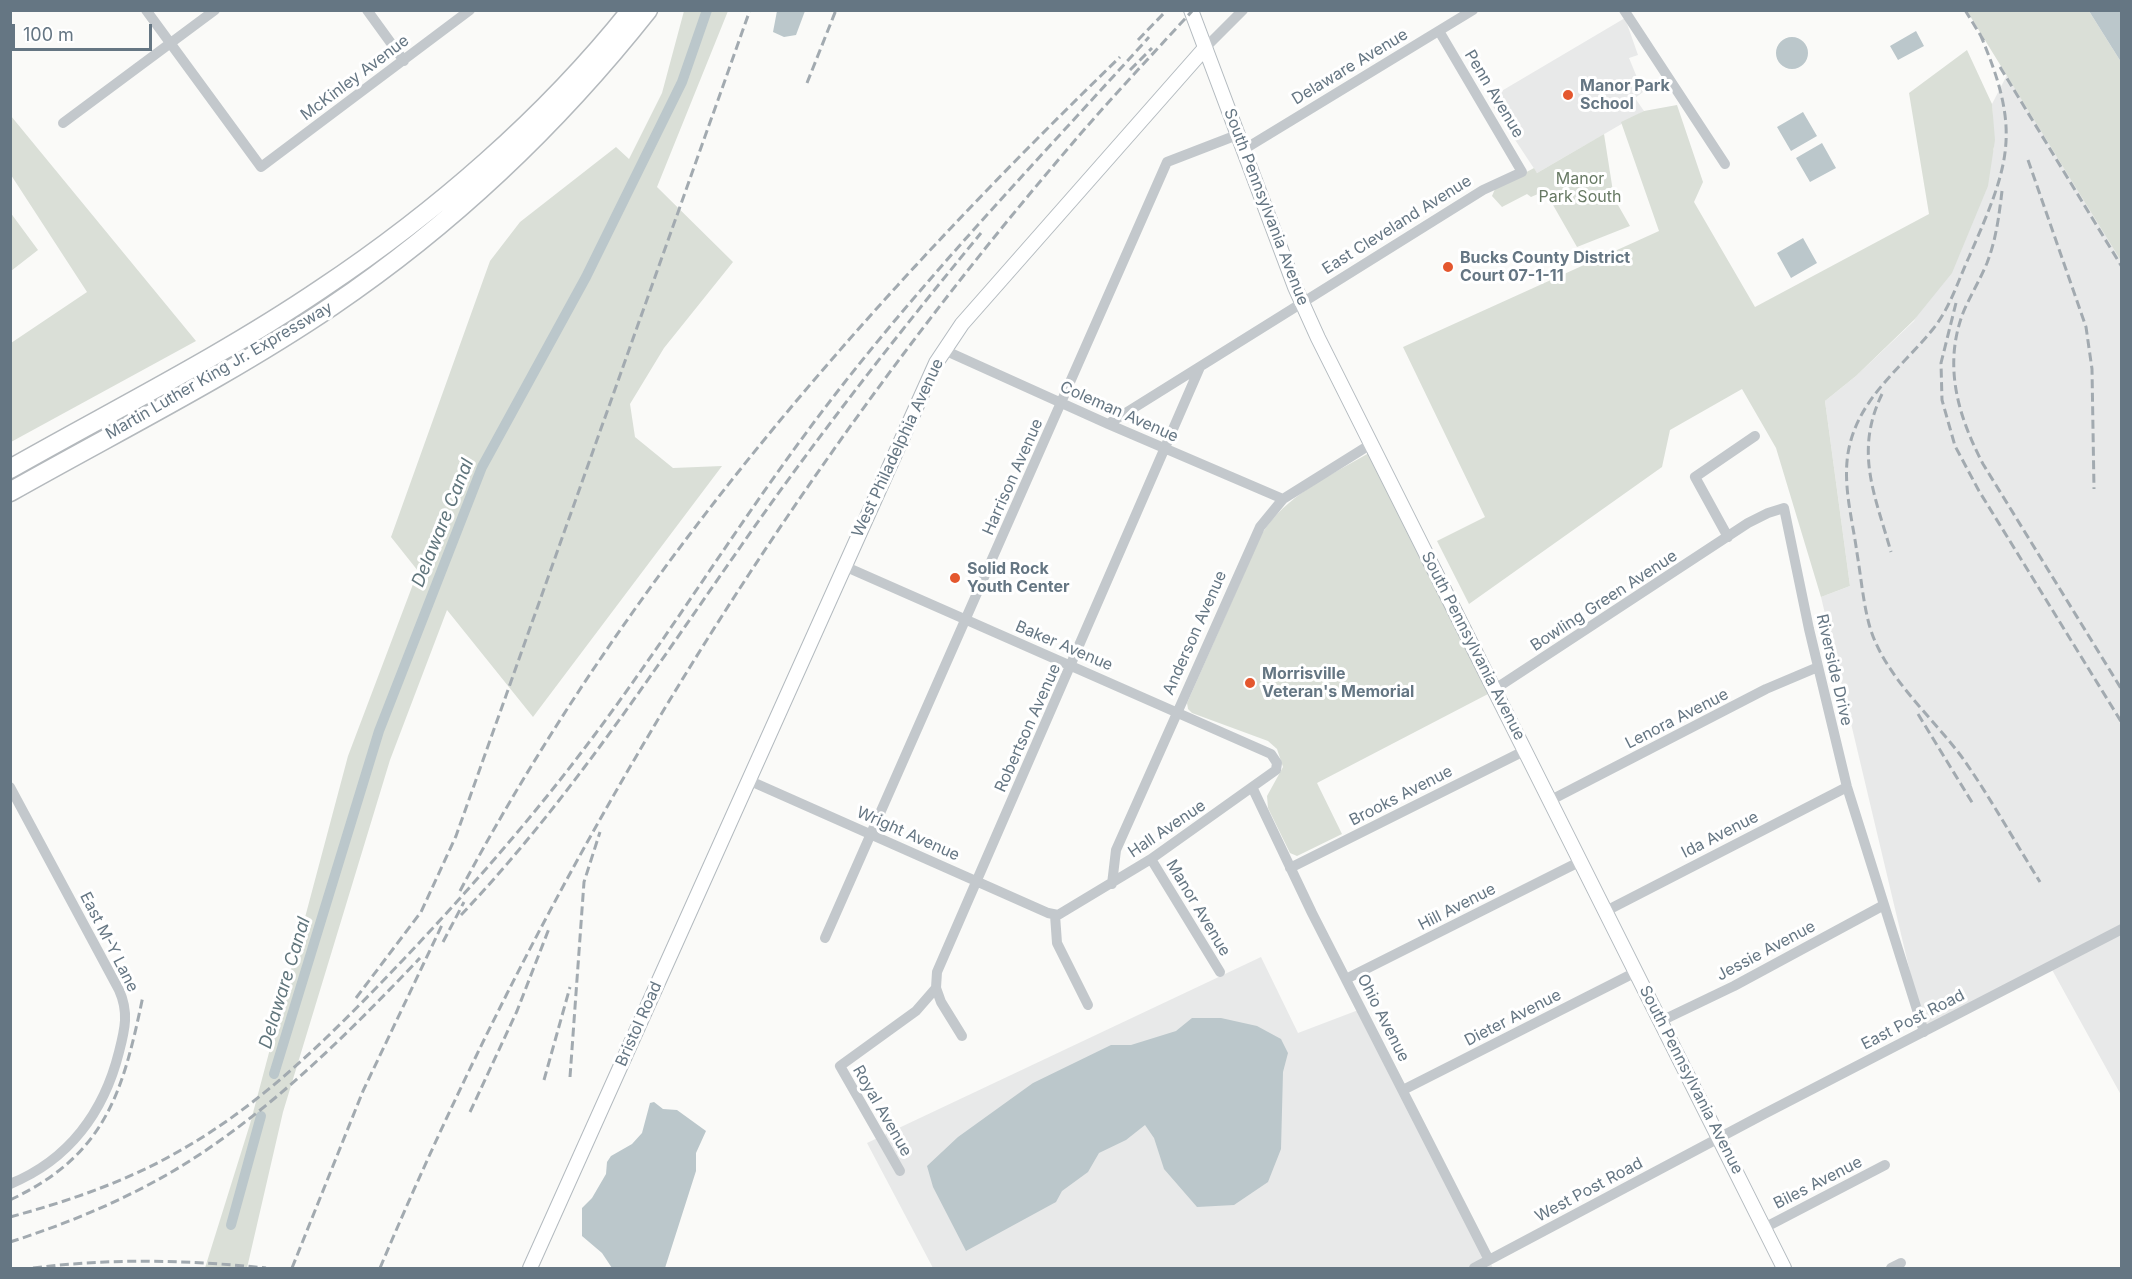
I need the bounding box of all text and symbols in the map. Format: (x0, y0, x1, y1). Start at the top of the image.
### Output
scale bar (15, 12, 154, 50)
text: 100 m (23, 24, 74, 45)
street label: Delaware Avenue (1289, 25, 1411, 109)
street label: McKinley Avenue (297, 31, 413, 125)
street label: Penn Avenue (1460, 47, 1528, 141)
place label: Manor Park School (1580, 76, 1670, 114)
marker: Manor Park School (1561, 88, 1575, 102)
street label: South Pennsylvania Avenue (1220, 106, 1312, 308)
park label: Manor Park South (1539, 169, 1621, 207)
street label: East Cleveland Avenue (1319, 171, 1475, 279)
place label: Bucks County District Court 07-1-11 (1460, 248, 1630, 286)
marker: Bucks County District Court 07-1-11 (1441, 260, 1455, 274)
street label: Martin Luther King Jr. Expressway (102, 298, 336, 444)
street label: West Philadelphia Avenue (848, 356, 948, 540)
street label: Coleman Avenue (1057, 377, 1181, 447)
street label: Harrison Avenue (979, 416, 1047, 538)
water label: Delaware Canal (407, 456, 479, 590)
street label: Bowling Green Avenue (1527, 546, 1681, 656)
street label: South Pennsylvania Avenue (1417, 548, 1529, 744)
place label: Solid Rock Youth Center (967, 559, 1069, 597)
street label: Anderson Avenue (1159, 568, 1231, 698)
marker: Solid Rock Youth Center (948, 571, 962, 585)
street label: Riverside Drive (1812, 612, 1856, 728)
street label: Baker Avenue (1012, 617, 1116, 675)
street label: Robertson Avenue (991, 661, 1065, 795)
place label: Morrisville Veteran's Memorial (1262, 664, 1414, 702)
marker: Morrisville Veteran's Memorial (1243, 676, 1257, 690)
street label: Lenora Avenue (1622, 685, 1732, 753)
street label: Brooks Avenue (1346, 762, 1456, 830)
street label: Hall Avenue (1125, 796, 1209, 862)
street label: Wright Avenue (854, 803, 962, 865)
street label: Ida Avenue (1678, 807, 1762, 863)
street label: Manor Avenue (1162, 856, 1234, 960)
street label: Hill Avenue (1415, 879, 1499, 935)
street label: East M-Y Lane (76, 889, 142, 995)
water label: Delaware Canal (255, 915, 315, 1051)
street label: Jessie Avenue (1713, 917, 1819, 985)
street label: Ohio Avenue (1353, 971, 1413, 1065)
street label: Bristol Road (612, 979, 666, 1069)
street label: South Pennsylvania Avenue (1635, 982, 1747, 1178)
street label: Dieter Avenue (1461, 985, 1565, 1051)
street label: East Post Road (1858, 986, 1968, 1054)
street label: Royal Avenue (848, 1062, 916, 1160)
street label: Biles Avenue (1771, 1152, 1865, 1214)
street label: West Post Road (1532, 1154, 1646, 1226)

